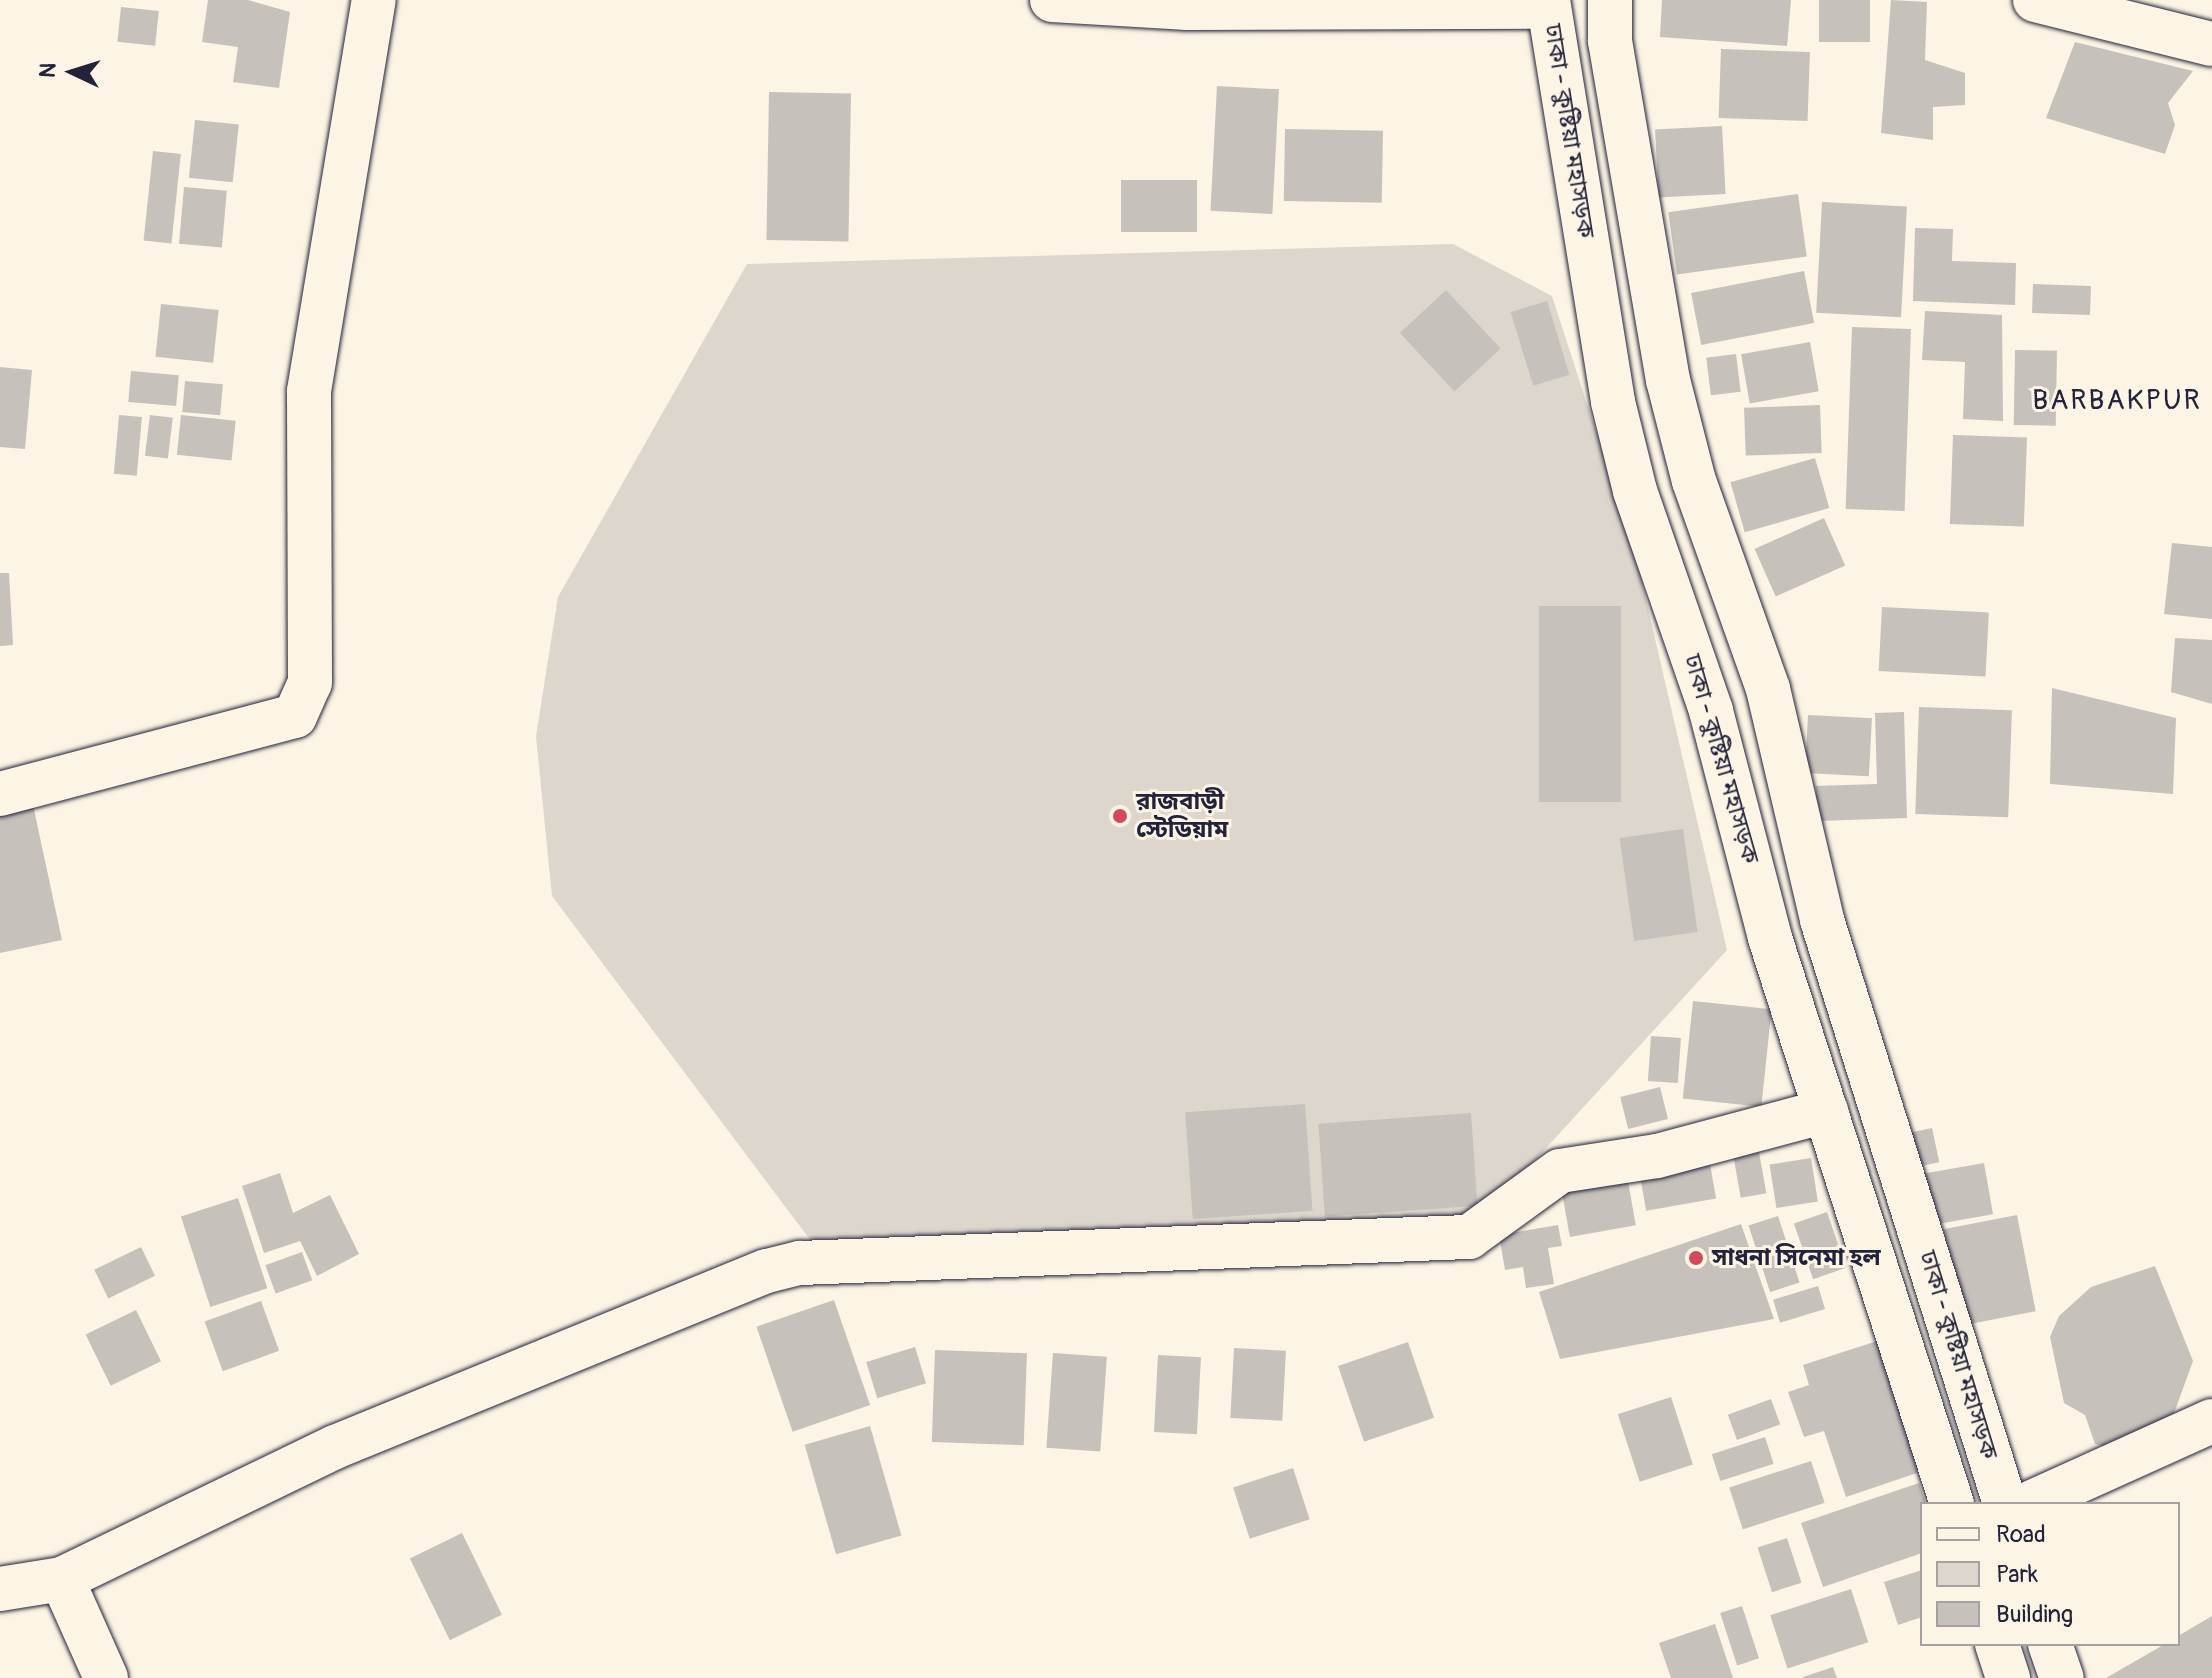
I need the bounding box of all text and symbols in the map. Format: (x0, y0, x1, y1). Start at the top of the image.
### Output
street label: ঢাকা - কুষ্টিয়া মহাসড়ক (1538, 22, 1600, 240)
north arrow (32, 32, 112, 112)
text: N (34, 62, 63, 79)
district label: BARBAKPUR (2032, 384, 2202, 418)
street label: ঢাকা - কুষ্টিয়া মহাসড়ক (1677, 651, 1765, 867)
place label: রাজবাড়ী স্টেডিয়াম (1136, 788, 1228, 844)
marker: রাজবাড়ী স্টেডিয়াম (1111, 807, 1129, 825)
place label: সাধনা সিনেমা হল (1712, 1244, 1881, 1272)
street label: ঢাকা - কুষ্টিয়া মহাসড়ক (1913, 1247, 2003, 1463)
marker: সাধনা সিনেমা হল (1687, 1249, 1705, 1267)
legend (1920, 1502, 2180, 1646)
text: Road (1996, 1520, 2046, 1549)
text: Park (1996, 1560, 2038, 1589)
text: Building (1996, 1600, 2073, 1629)

